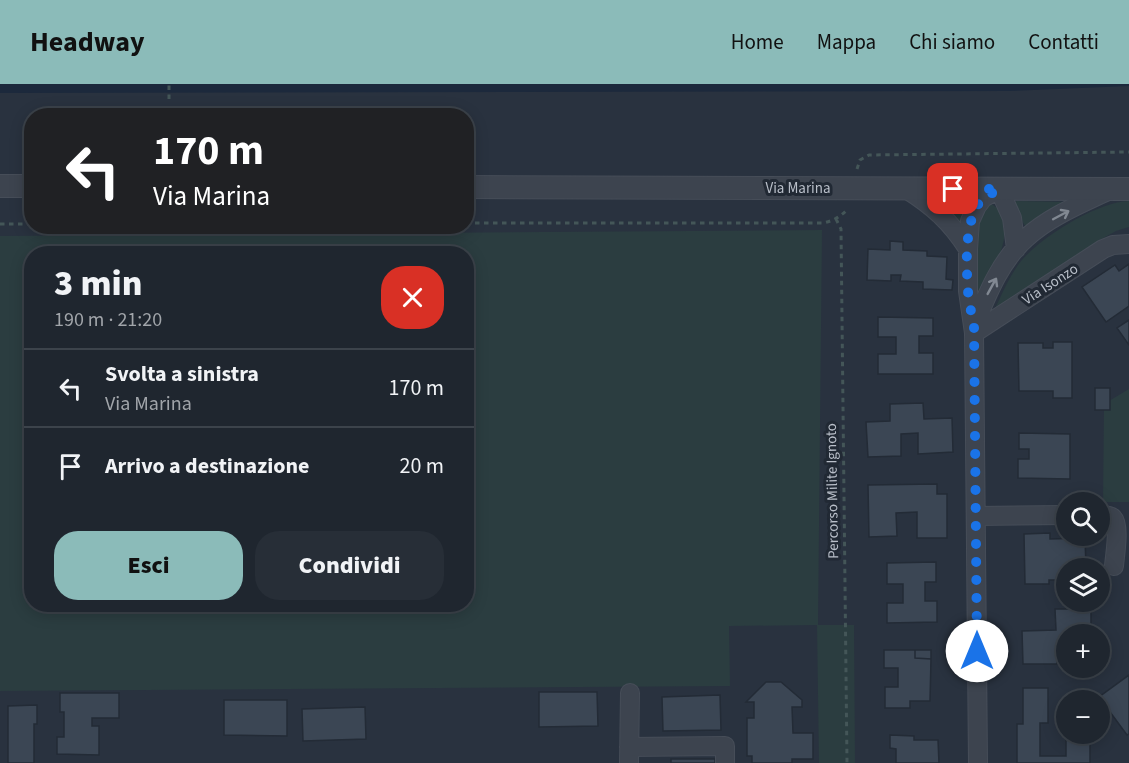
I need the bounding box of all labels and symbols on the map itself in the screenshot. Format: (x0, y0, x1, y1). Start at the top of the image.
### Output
pin (927, 163, 978, 214)
street label: Via Marina (765, 178, 831, 199)
one-way arrow (1052, 209, 1069, 221)
street label: Via Isonzo (1018, 258, 1082, 310)
one-way arrow (986, 278, 998, 295)
street label: Percorso Milite Ignoto (821, 423, 844, 559)
position arrow (945, 619, 1009, 683)

